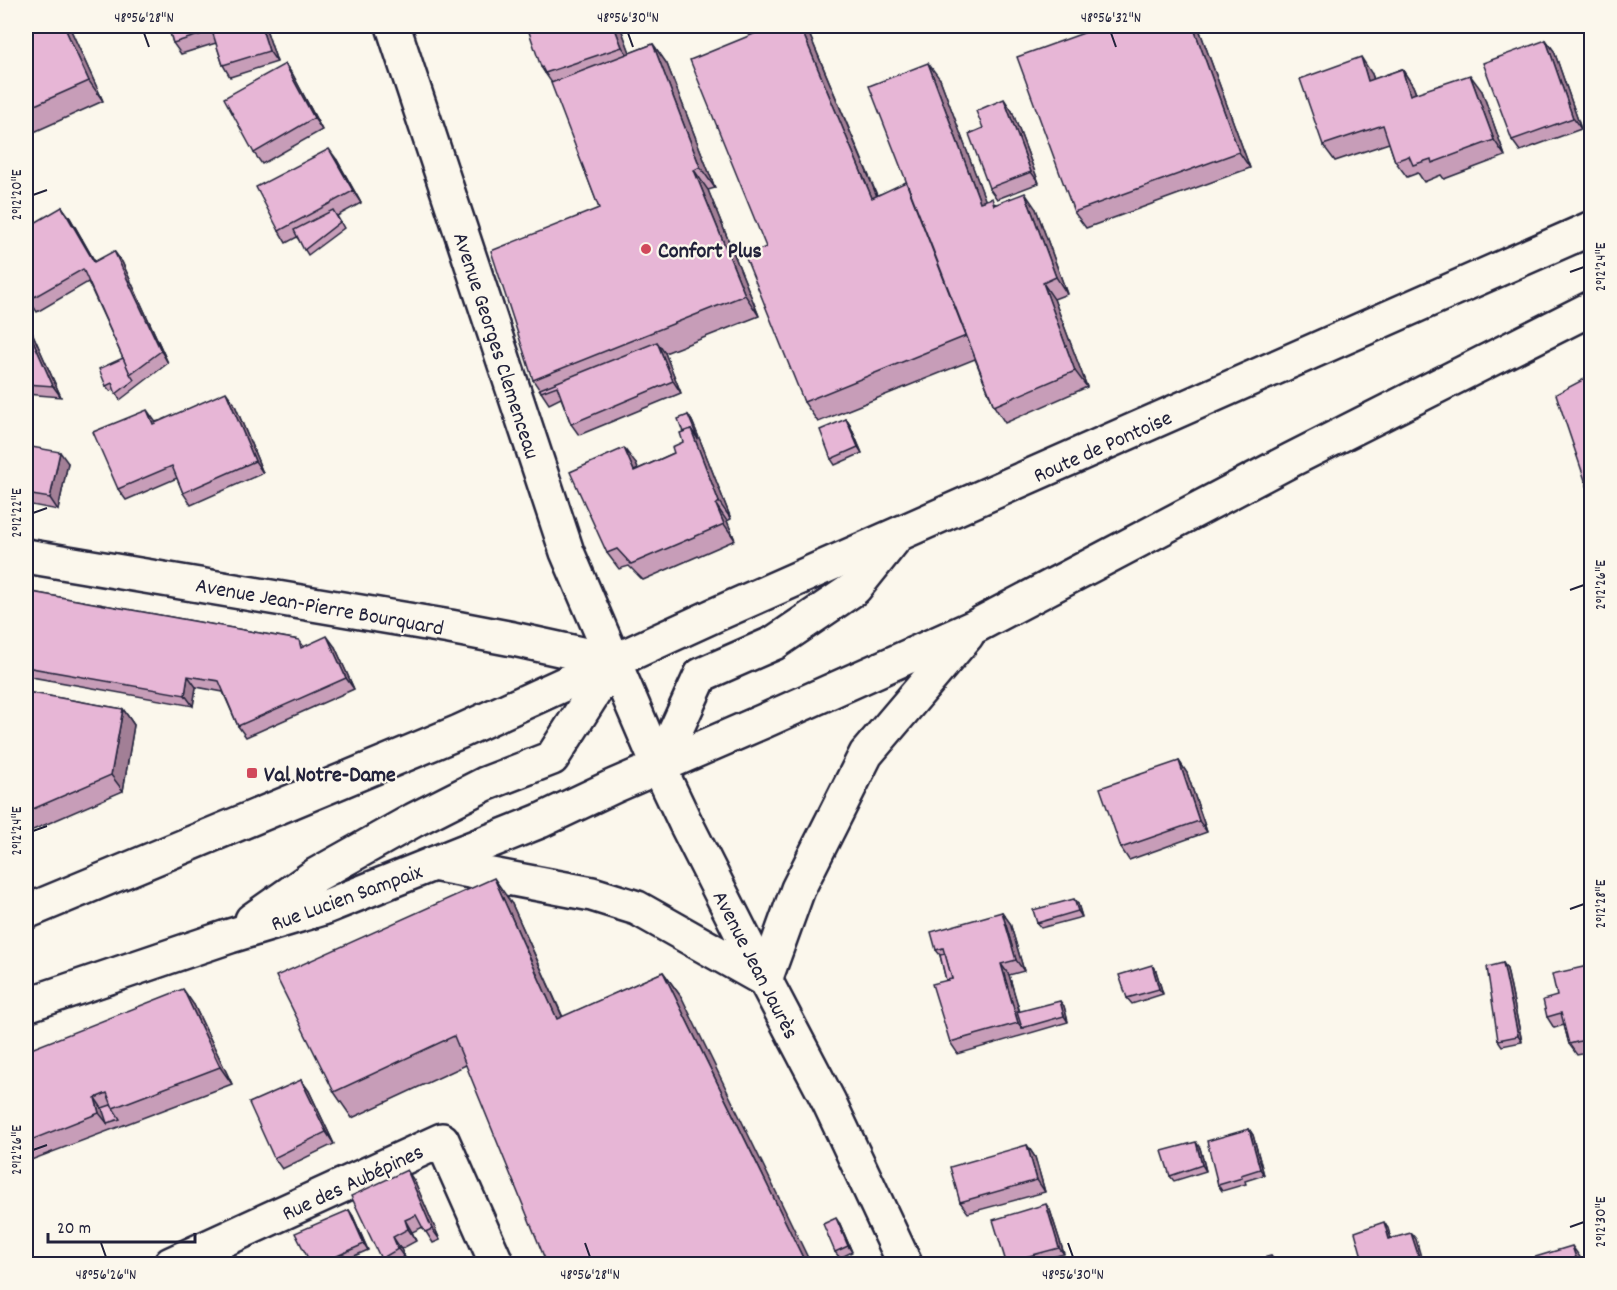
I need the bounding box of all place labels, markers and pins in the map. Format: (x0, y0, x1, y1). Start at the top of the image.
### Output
place label: Confort Plus (658, 237, 762, 268)
marker: Confort Plus (639, 242, 653, 256)
place label: Val Notre-Dame (264, 761, 396, 792)
marker: Val Notre-Dame (245, 766, 259, 780)

